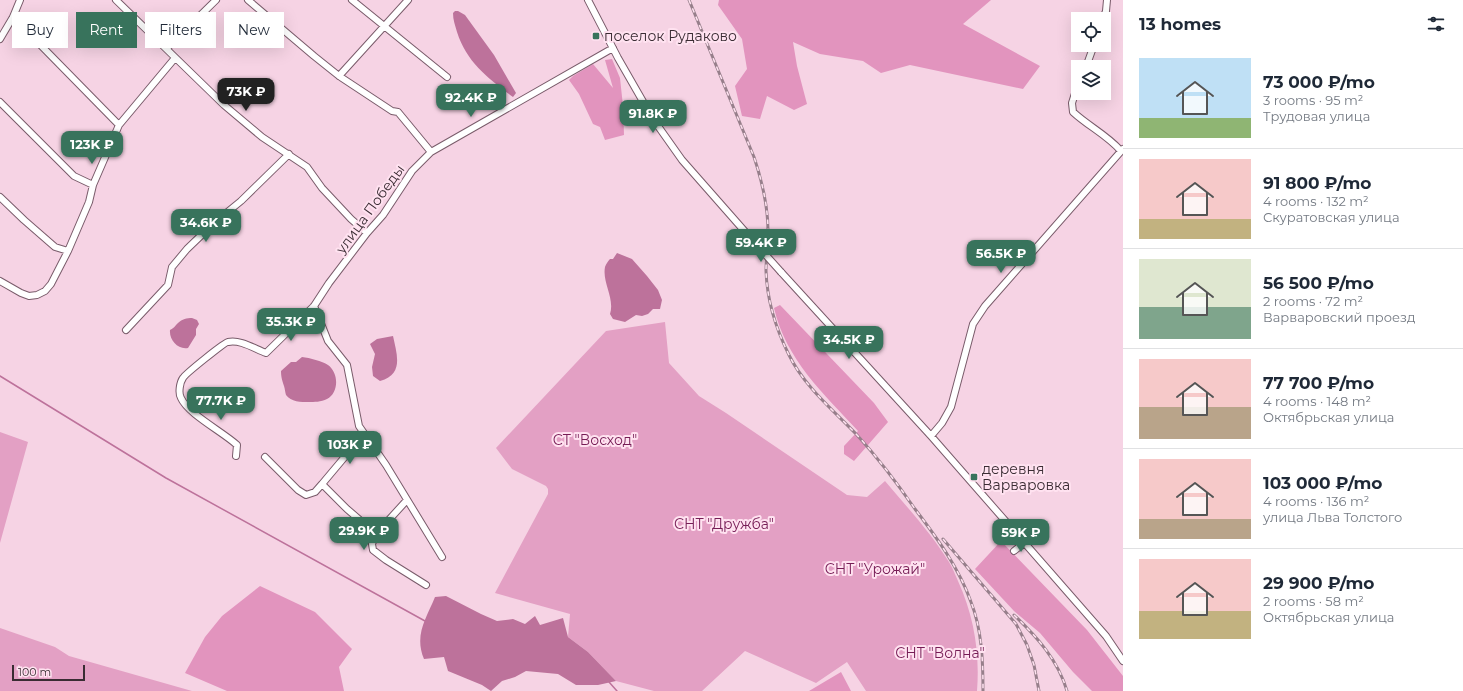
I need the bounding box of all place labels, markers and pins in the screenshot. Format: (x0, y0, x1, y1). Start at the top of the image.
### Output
place label: поселок Рудаково (604, 27, 737, 45)
marker: поселок Рудаково (591, 31, 601, 41)
pin: 73K ₽ (218, 78, 274, 112)
pin: 92.4K ₽ (434, 84, 508, 118)
pin: 91.8K ₽ (616, 100, 690, 134)
pin: 123K ₽ (59, 131, 125, 165)
pin: 34.6K ₽ (169, 209, 243, 243)
pin: 59.4K ₽ (724, 229, 798, 263)
pin: 56.5K ₽ (964, 240, 1038, 274)
pin: 35.3K ₽ (254, 308, 328, 342)
pin: 34.5K ₽ (812, 326, 886, 360)
pin: 77.7K ₽ (184, 387, 258, 421)
pin: 103K ₽ (317, 431, 383, 465)
place label: деревня Варваровка (982, 460, 1070, 494)
marker: деревня Варваровка (969, 472, 979, 482)
pin: 29.9K ₽ (327, 517, 401, 551)
pin: 59K ₽ (993, 519, 1049, 553)

